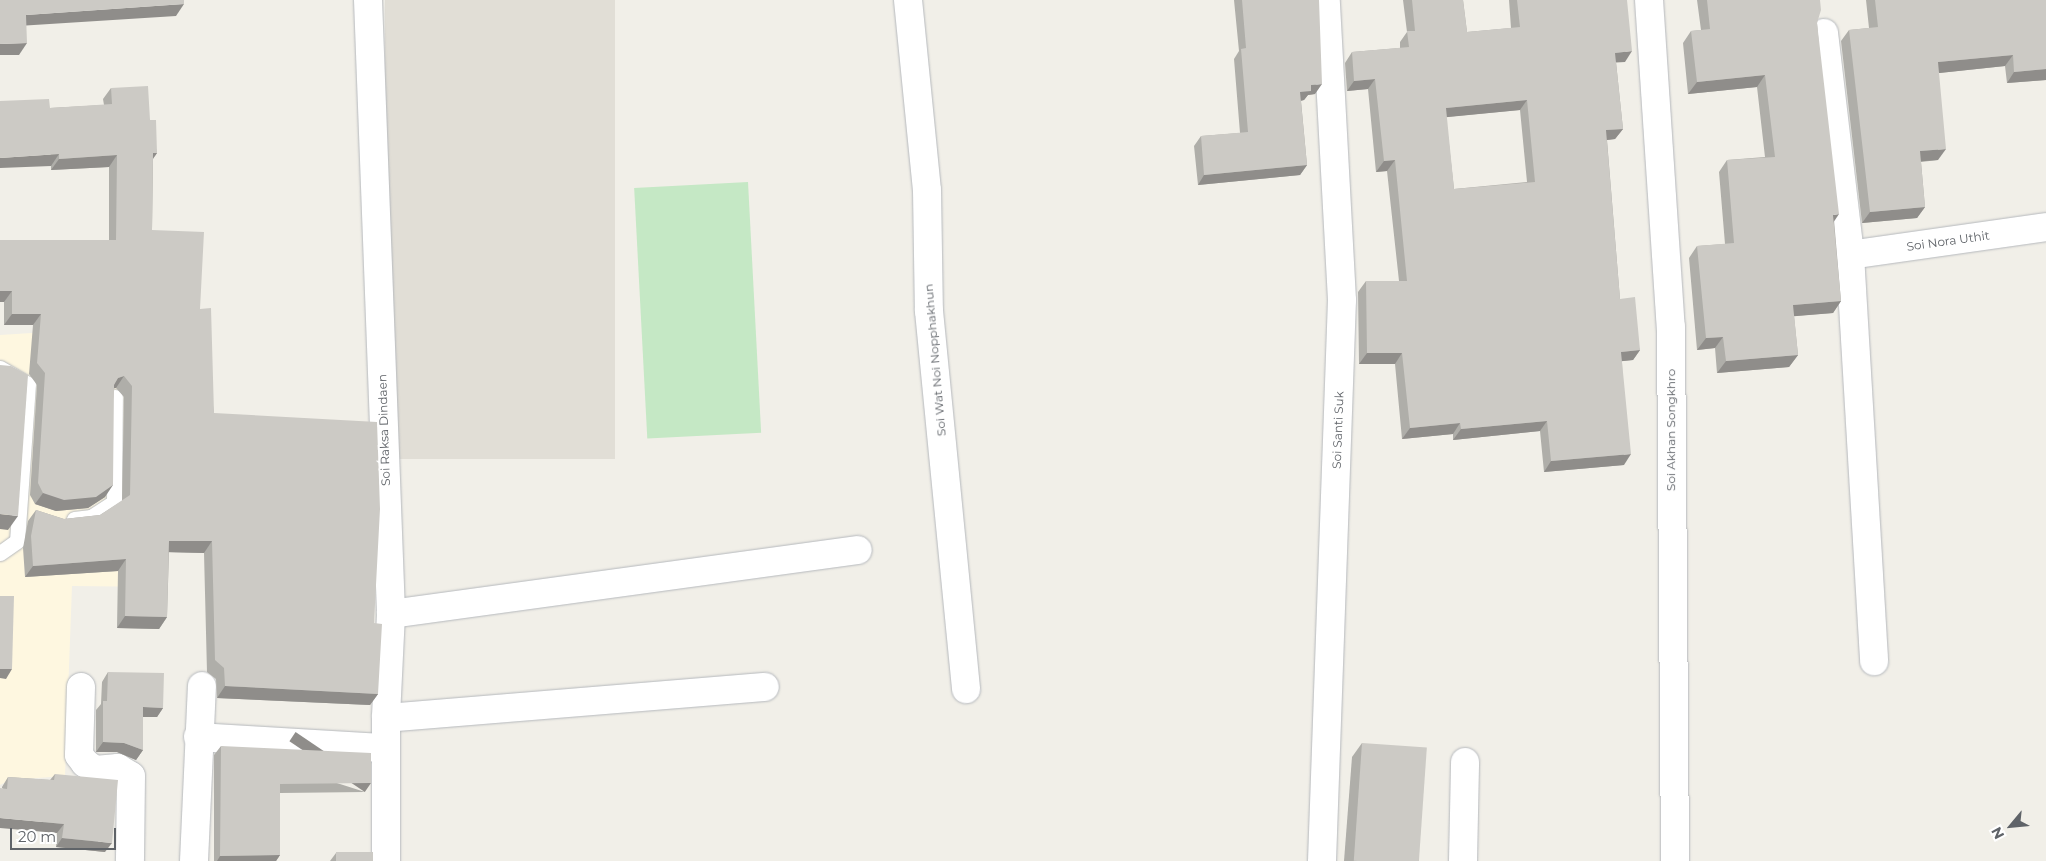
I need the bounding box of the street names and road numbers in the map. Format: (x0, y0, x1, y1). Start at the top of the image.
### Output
street label: Soi Nora Uthit (1906, 228, 1990, 254)
street label: Soi Wat Noi Nopphakhun (921, 283, 949, 437)
street label: Soi Akhan Songkhro (1664, 369, 1678, 491)
street label: Soi Raksa Dindaen (375, 374, 393, 486)
street label: Soi Santi Suk (1329, 391, 1347, 469)

